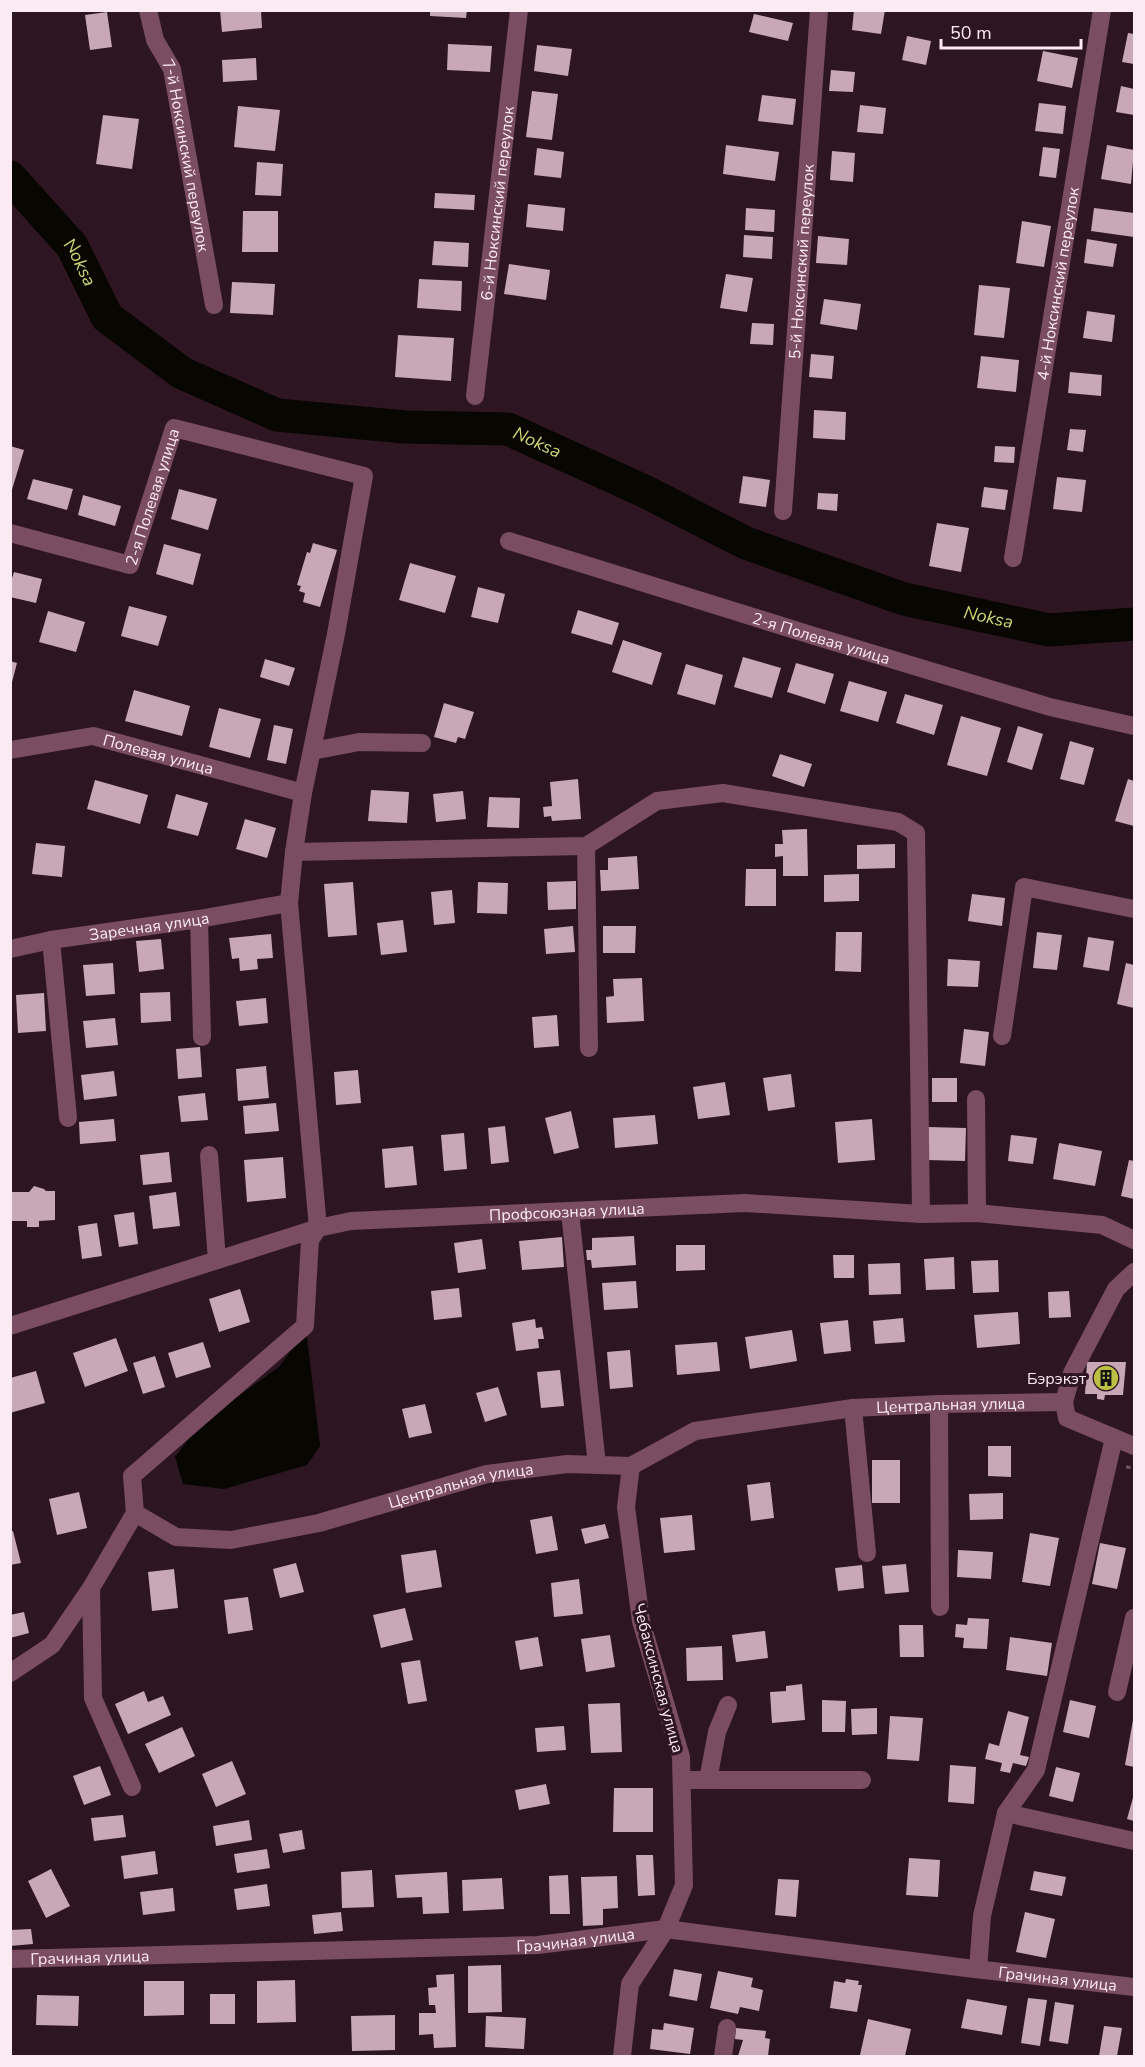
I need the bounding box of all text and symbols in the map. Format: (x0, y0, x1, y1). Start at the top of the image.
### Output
scale bar (941, 12, 1080, 50)
text: 50 m (950, 21, 992, 45)
street label: 7-й Ноксинский переулок (157, 55, 214, 254)
street label: 6-й Ноксинский переулок (476, 104, 520, 302)
street label: 5-й Ноксинский переулок (784, 163, 820, 360)
street label: 4-й Ноксинский переулок (1032, 185, 1085, 382)
water label: Noksa (58, 233, 102, 290)
water label: Noksa (509, 421, 565, 464)
street label: 2-я Полевая улица (121, 426, 185, 568)
water label: Noksa (961, 600, 1016, 634)
street label: 2-я Полевая улица (749, 607, 893, 670)
street label: Полевая улица (100, 729, 216, 780)
street label: Заречная улица (88, 907, 211, 946)
street label: Профсоюзная улица (489, 1198, 645, 1227)
building icon: Бэрэкэт (1091, 1363, 1121, 1393)
place label: Бэрэкэт (1027, 1368, 1087, 1390)
street label: Центральная улица (876, 1393, 1025, 1419)
street label: Центральная улица (386, 1458, 535, 1514)
street label: Чебаксинская улица (627, 1601, 689, 1755)
street label: Грачиная улица (516, 1923, 636, 1958)
street label: Грачиная улица (30, 1945, 150, 1970)
street label: Грачиная улица (997, 1962, 1118, 1997)

